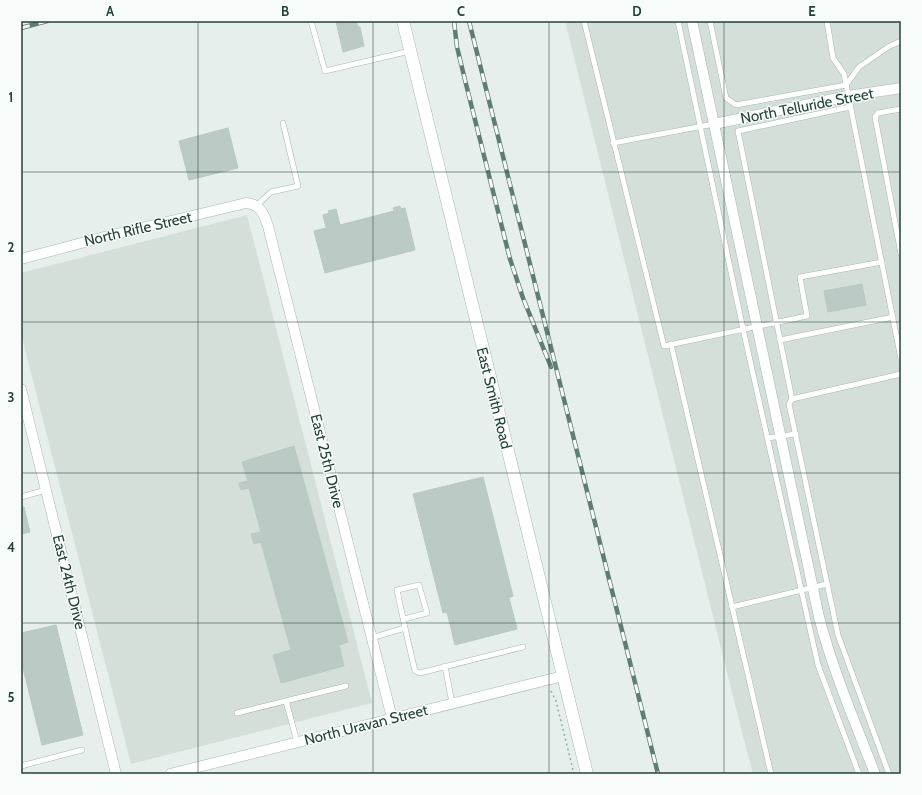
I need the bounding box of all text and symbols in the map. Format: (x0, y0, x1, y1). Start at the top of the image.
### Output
text: A (106, 3, 115, 19)
text: B (281, 3, 289, 19)
text: C (457, 3, 465, 19)
text: D (632, 3, 642, 19)
text: E (808, 3, 816, 19)
street label: North Telluride Street (739, 84, 875, 128)
text: 1 (9, 89, 13, 105)
street label: North Rifle Street (82, 208, 194, 250)
text: 2 (8, 239, 15, 255)
street label: East Smith Road (473, 345, 515, 451)
text: 3 (7, 389, 15, 405)
street label: East 25th Drive (307, 412, 347, 510)
street label: East 24th Drive (49, 533, 90, 631)
text: 4 (7, 539, 15, 555)
text: 5 (8, 689, 15, 705)
street label: North Uravan Street (302, 701, 430, 749)

